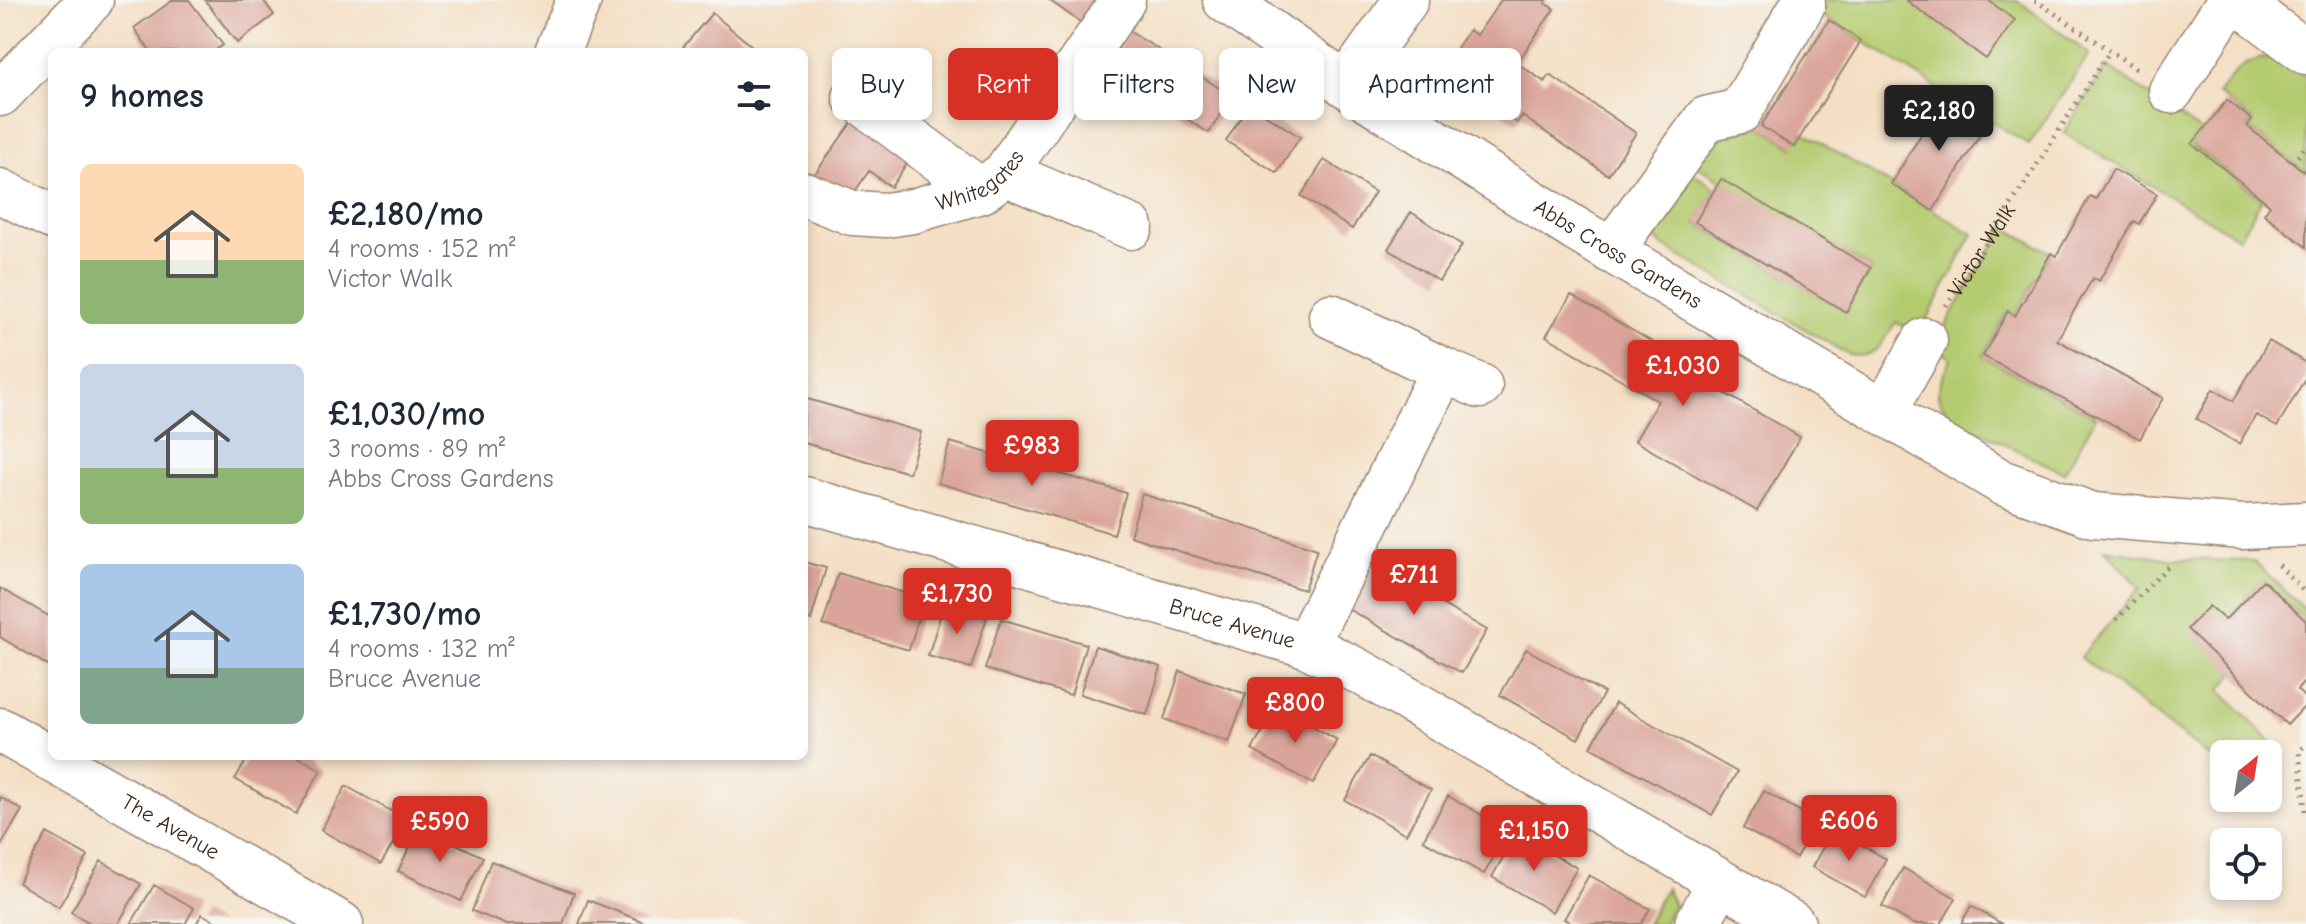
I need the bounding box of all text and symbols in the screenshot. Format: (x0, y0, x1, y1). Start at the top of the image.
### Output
chip: Buy (832, 48, 932, 120)
chip: Rent (948, 48, 1058, 120)
chip: Filters (1074, 48, 1203, 120)
chip: New (1219, 48, 1324, 120)
chip: Apartment (1340, 48, 1521, 120)
icon: filters (732, 74, 776, 118)
text: 9 homes (80, 76, 204, 116)
pin: £2,180 (1874, 85, 2004, 153)
text: £2,180 (1902, 96, 1976, 126)
street label: Whitegates (933, 145, 1030, 217)
text: £2,180/mo (328, 194, 484, 234)
street label: Abbs Cross Gardens (1529, 194, 1706, 314)
icon: home (144, 196, 240, 292)
street label: Victor Walk (1942, 199, 2021, 302)
text: 4 rooms · 152 m² (328, 234, 516, 264)
text: Victor Walk (328, 264, 452, 294)
pin: £1,030 (1618, 340, 1748, 408)
text: £1,030 (1646, 351, 1720, 381)
text: £1,030/mo (328, 394, 485, 434)
icon: home (144, 396, 240, 492)
pin: £983 (985, 420, 1079, 488)
text: £983 (1004, 431, 1060, 461)
text: 3 rooms · 89 m² (328, 434, 505, 464)
text: Abbs Cross Gardens (328, 464, 554, 494)
pin: £711 (1367, 549, 1461, 617)
text: £711 (1389, 560, 1439, 590)
pin: £1,730 (892, 568, 1022, 636)
text: £1,730 (921, 579, 993, 609)
street label: Bruce Avenue (1166, 593, 1298, 654)
text: £1,730/mo (328, 594, 481, 634)
icon: home (144, 596, 240, 692)
text: 4 rooms · 132 m² (328, 634, 515, 664)
text: Bruce Avenue (328, 664, 481, 694)
pin: £800 (1248, 677, 1342, 745)
text: £800 (1265, 688, 1325, 718)
north arrow (2210, 740, 2282, 812)
map controls (2210, 740, 2282, 900)
street label: The Avenue (117, 789, 224, 865)
pin: £606 (1802, 795, 1896, 863)
pin: £590 (393, 796, 487, 864)
pin: £1,150 (1469, 805, 1599, 873)
text: £606 (1819, 806, 1879, 836)
text: £590 (410, 807, 470, 837)
text: £1,150 (1498, 816, 1570, 846)
button: locate (2210, 828, 2282, 900)

